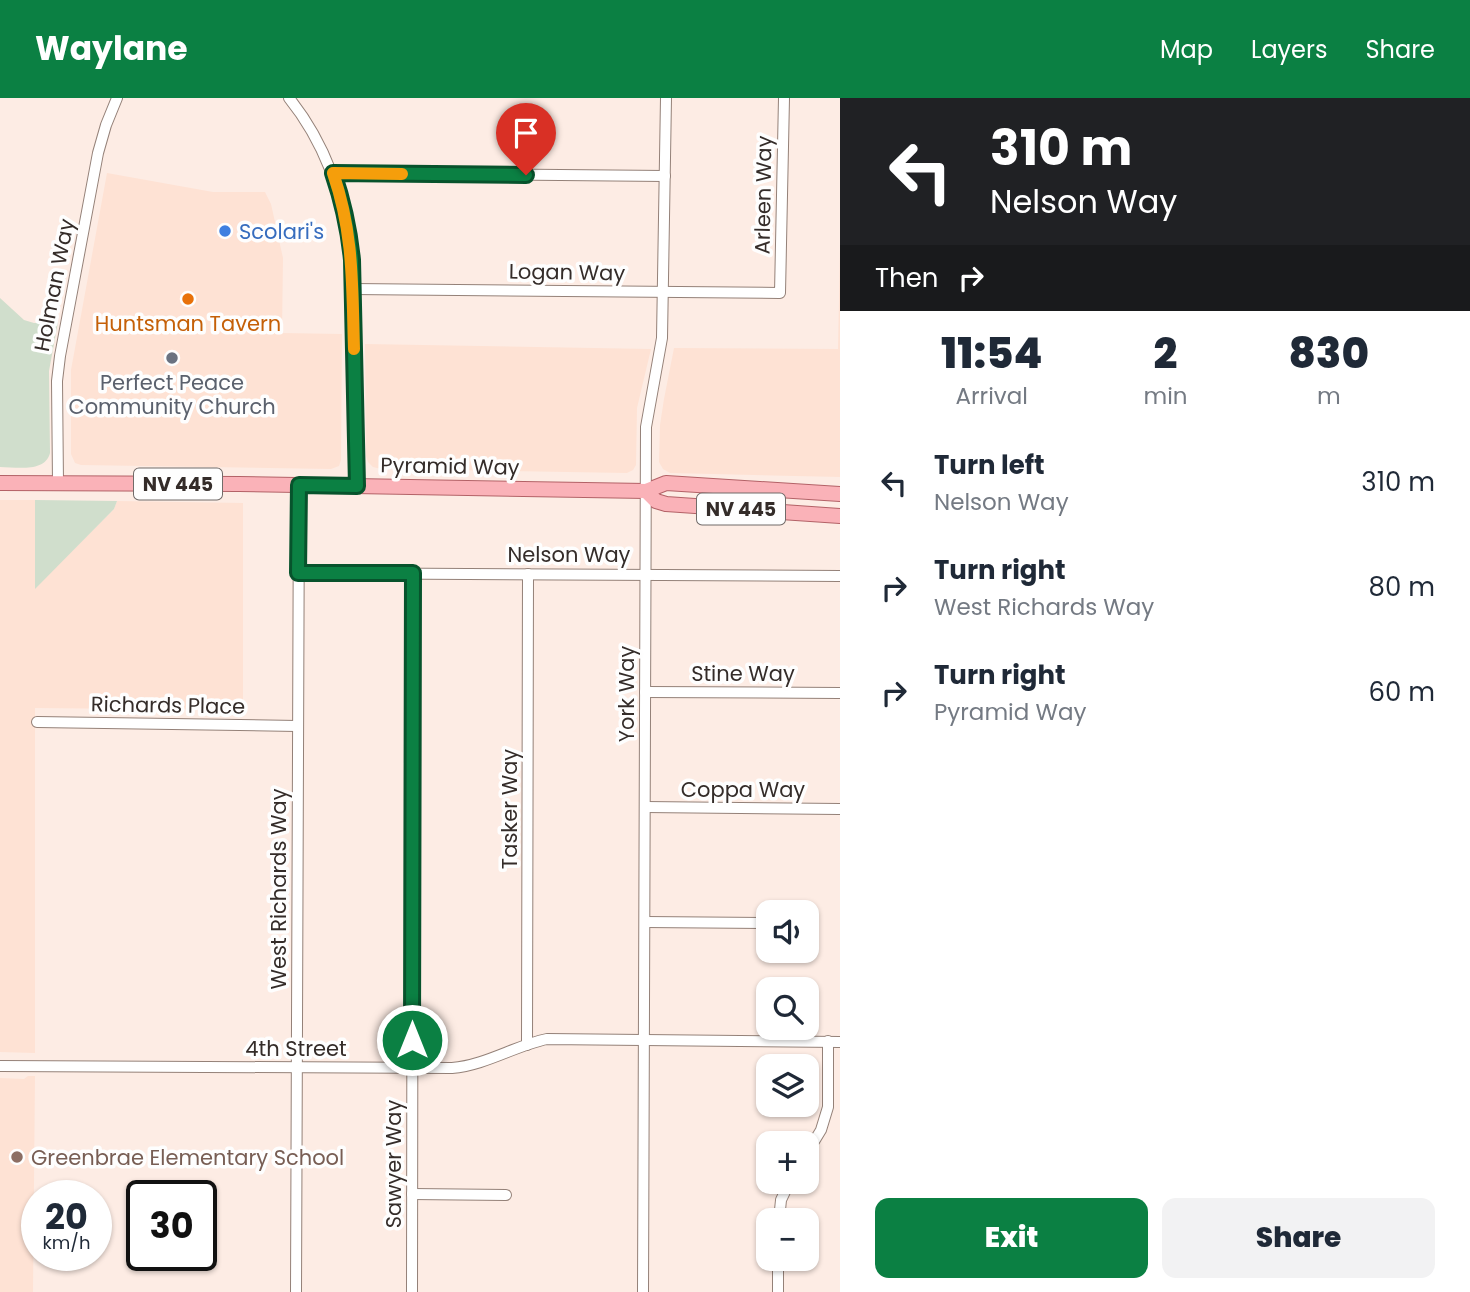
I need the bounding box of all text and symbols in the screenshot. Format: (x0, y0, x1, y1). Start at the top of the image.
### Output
text: Waylane (35, 25, 188, 72)
text: Map (1160, 33, 1213, 66)
text: Layers (1251, 33, 1327, 66)
text: Share (1365, 33, 1435, 66)
pin (496, 103, 556, 175)
icon: arrive (507, 114, 545, 152)
text: 310 m (990, 114, 1132, 182)
icon: left (875, 126, 966, 217)
street label: Arleen Way (747, 135, 779, 255)
text: Nelson Way (990, 179, 1177, 224)
street label: Holman Way (27, 216, 81, 354)
place label: Scolari's (239, 217, 324, 246)
marker: Scolari's (217, 223, 233, 239)
street label: Logan Way (509, 256, 626, 288)
icon: right (952, 259, 990, 297)
text: Then (875, 260, 938, 296)
marker: Huntsman Tavern (180, 291, 196, 307)
place label: Huntsman Tavern (95, 309, 281, 338)
text: 11:54 (941, 324, 1043, 383)
text: 2 (1154, 324, 1177, 383)
text: 830 (1288, 324, 1369, 383)
marker: Perfect Peace Community Church (164, 350, 180, 366)
place label: Perfect Peace Community Church (68, 368, 276, 421)
text: Arrival (956, 380, 1028, 412)
text: min (1143, 380, 1188, 412)
text: m (1317, 380, 1341, 412)
text: Turn left (934, 447, 1045, 483)
street label: Pyramid Way (380, 450, 520, 482)
icon: left (875, 464, 913, 502)
text: 310 m (1361, 464, 1435, 500)
road number: NV 445 (134, 468, 222, 500)
text: Nelson Way (934, 486, 1069, 518)
road number: NV 445 (697, 494, 785, 524)
street label: Nelson Way (508, 540, 631, 569)
text: Turn right (934, 552, 1066, 588)
icon: right (875, 569, 913, 607)
text: 80 m (1369, 569, 1435, 605)
text: West Richards Way (934, 591, 1154, 623)
street label: York Way (612, 646, 641, 742)
text: Turn right (934, 657, 1066, 693)
street label: Stine Way (691, 659, 795, 688)
icon: right (875, 674, 913, 712)
text: 60 m (1368, 674, 1435, 710)
street label: Richards Place (91, 689, 245, 721)
text: Pyramid Way (934, 696, 1086, 728)
street label: Tasker Way (495, 749, 524, 869)
street label: Coppa Way (681, 775, 805, 804)
street label: West Richards Way (264, 788, 293, 990)
map controls (756, 900, 819, 1271)
button: sound (756, 900, 819, 963)
button: search (756, 977, 819, 1040)
position arrow (375, 1003, 449, 1077)
street label: 4th Street (245, 1034, 347, 1063)
button: layers (756, 1054, 819, 1117)
street label: Sawyer Way (379, 1100, 408, 1228)
button: + (756, 1131, 819, 1194)
place label: Greenbrae Elementary School (31, 1143, 344, 1172)
marker: Greenbrae Elementary School (9, 1149, 25, 1165)
speed limit sign: 30 (126, 1180, 217, 1271)
text: 20 (45, 1192, 88, 1241)
button: Exit (875, 1198, 1148, 1278)
button: Share (1162, 1198, 1435, 1278)
button: − (756, 1208, 819, 1271)
text: km/h (43, 1230, 90, 1255)

